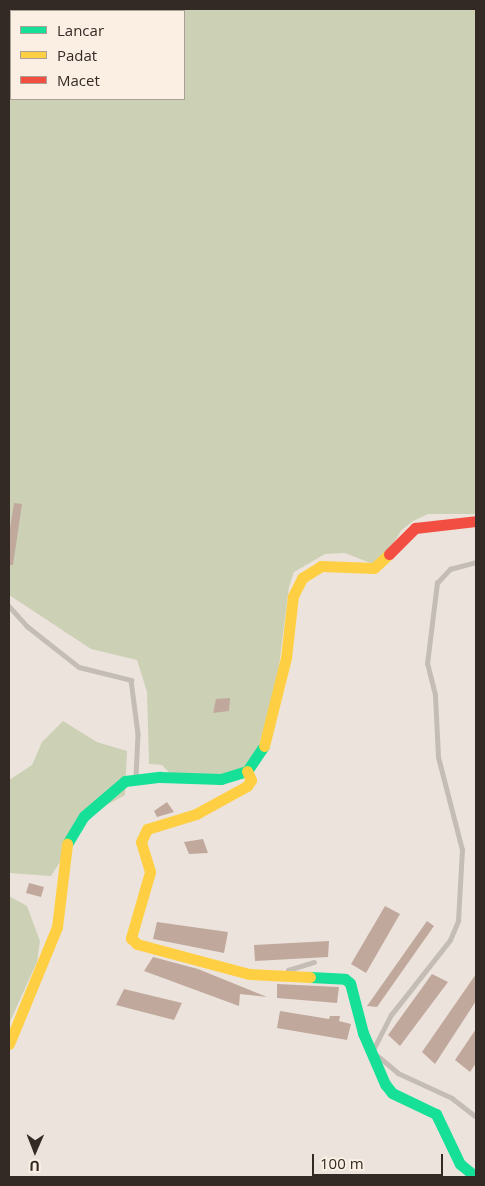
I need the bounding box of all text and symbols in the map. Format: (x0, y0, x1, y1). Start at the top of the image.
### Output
legend (10, 10, 185, 100)
text: Lancar (57, 20, 104, 40)
text: Padat (57, 45, 97, 65)
text: Macet (57, 70, 100, 90)
north arrow (10, 1126, 60, 1176)
scale bar (315, 1144, 446, 1176)
text: 100 m (320, 1153, 364, 1173)
text: U (29, 1157, 40, 1176)

